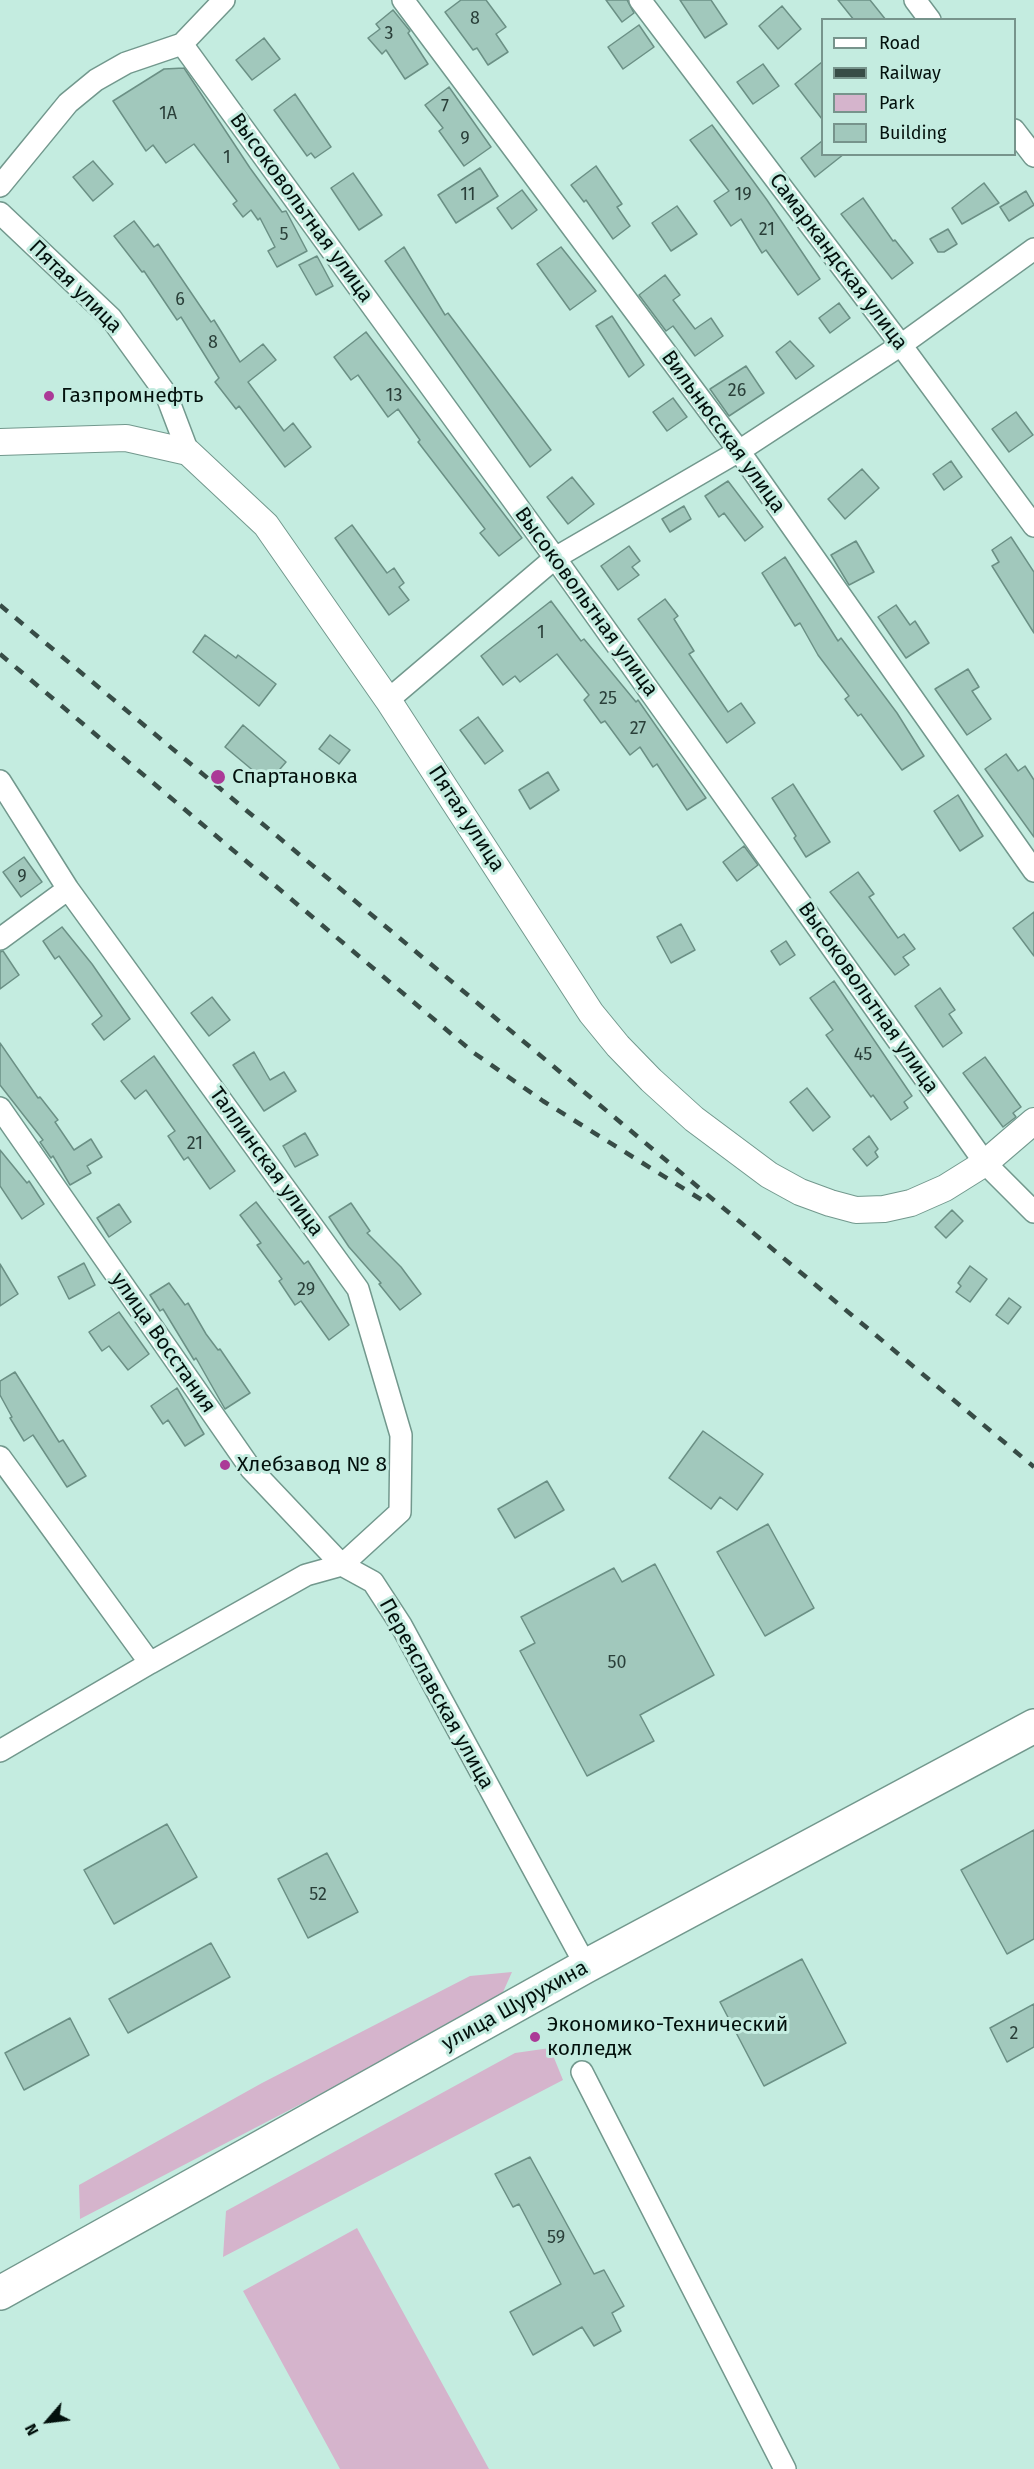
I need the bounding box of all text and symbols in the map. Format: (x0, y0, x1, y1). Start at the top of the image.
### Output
house number: 8 (470, 8, 480, 30)
legend (821, 18, 1016, 156)
house number: 3 (385, 23, 393, 45)
text: Road (879, 32, 921, 54)
text: Railway (879, 62, 941, 84)
text: Park (879, 92, 914, 114)
house number: 7 (441, 96, 449, 118)
house number: 1А (159, 103, 177, 125)
street label: Высоковольтная улица (224, 108, 378, 308)
text: Building (879, 122, 946, 144)
house number: 9 (460, 128, 470, 150)
house number: 1 (223, 147, 231, 169)
street label: Самаркандская улица (763, 169, 913, 355)
house number: 11 (460, 184, 476, 206)
house number: 19 (734, 184, 752, 206)
house number: 21 (759, 219, 775, 241)
house number: 5 (279, 224, 289, 246)
street label: Пятая улица (23, 235, 127, 339)
house number: 6 (175, 289, 185, 311)
house number: 8 (208, 332, 218, 354)
street label: Вильнюсская улица (656, 346, 790, 518)
house number: 26 (728, 380, 746, 402)
place label: Газпромнефть (61, 383, 204, 409)
house number: 13 (386, 385, 402, 407)
marker: Газпромнефть (42, 389, 56, 403)
street label: Высоковольтная улица (509, 502, 663, 702)
house number: 1 (537, 622, 545, 644)
house number: 25 (599, 688, 617, 710)
house number: 27 (630, 718, 646, 740)
street label: Пятая улица (422, 761, 510, 877)
place label: Спартановка (232, 764, 358, 790)
marker: Спартановка (209, 768, 227, 786)
house number: 9 (17, 866, 27, 888)
street label: Высоковольтная улица (792, 897, 944, 1099)
house number: 45 (854, 1044, 872, 1066)
street label: Таллинская улица (203, 1083, 329, 1241)
house number: 21 (187, 1133, 203, 1155)
street label: улица Восстания (105, 1268, 221, 1418)
house number: 29 (297, 1279, 315, 1301)
place label: Хлебзавод № 8 (237, 1452, 387, 1478)
marker: Хлебзавод № 8 (218, 1458, 232, 1472)
street label: Переяславская улица (373, 1594, 499, 1794)
house number: 50 (607, 1652, 627, 1674)
house number: 52 (309, 1884, 327, 1906)
street label: улица Шурухина (438, 1955, 592, 2057)
place label: Экономико-Технический колледж (547, 2012, 788, 2062)
house number: 2 (1010, 2023, 1018, 2045)
marker: Экономико-Технический колледж (528, 2030, 542, 2044)
house number: 59 (547, 2227, 565, 2249)
north arrow (18, 2391, 78, 2451)
text: N (21, 2421, 43, 2439)

